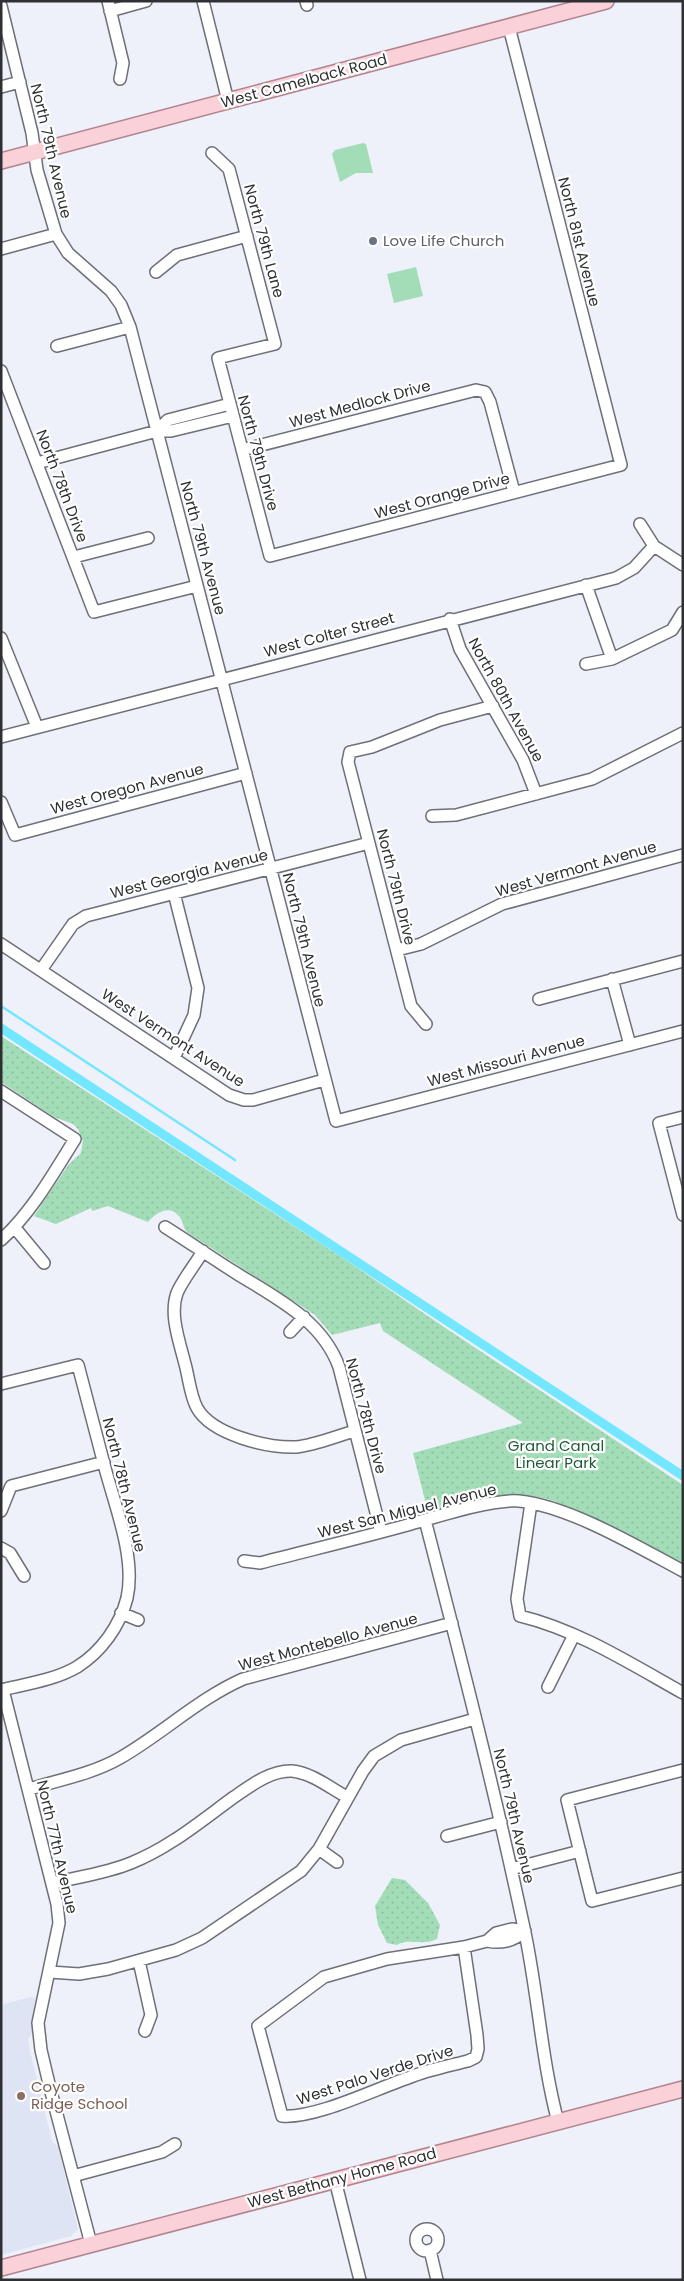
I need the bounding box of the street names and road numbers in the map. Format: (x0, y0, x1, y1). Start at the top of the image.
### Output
street label: West Camelback Road (218, 48, 389, 113)
street label: North 79th Avenue (26, 81, 77, 220)
street label: North 81st Avenue (553, 175, 606, 309)
street label: North 79th Lane (239, 182, 290, 300)
street label: West Medlock Drive (287, 375, 433, 432)
street label: North 79th Drive (233, 393, 284, 513)
street label: North 78th Drive (31, 426, 94, 545)
street label: West Orange Drive (372, 467, 512, 524)
street label: North 79th Avenue (176, 479, 231, 617)
street label: West Colter Street (261, 607, 396, 662)
street label: North 80th Avenue (464, 634, 549, 766)
street label: West Oregon Avenue (48, 758, 206, 819)
street label: North 79th Drive (372, 827, 421, 947)
street label: West Vermont Avenue (493, 835, 659, 902)
street label: West Georgia Avenue (108, 844, 270, 903)
street label: North 79th Avenue (278, 870, 331, 1009)
street label: West Vermont Avenue (98, 983, 249, 1092)
street label: West Missouri Avenue (425, 1029, 587, 1092)
street label: North 78th Drive (341, 1356, 392, 1476)
street label: North 78th Avenue (98, 1415, 151, 1554)
street label: West San Miguel Avenue (315, 1478, 498, 1543)
street label: West Montebello Avenue (236, 1607, 420, 1676)
street label: North 79th Avenue (489, 1746, 540, 1885)
street label: North 77th Avenue (32, 1778, 83, 1916)
street label: West Palo Verde Drive (294, 2039, 456, 2110)
street label: West Bethany Home Road (245, 2142, 439, 2213)

